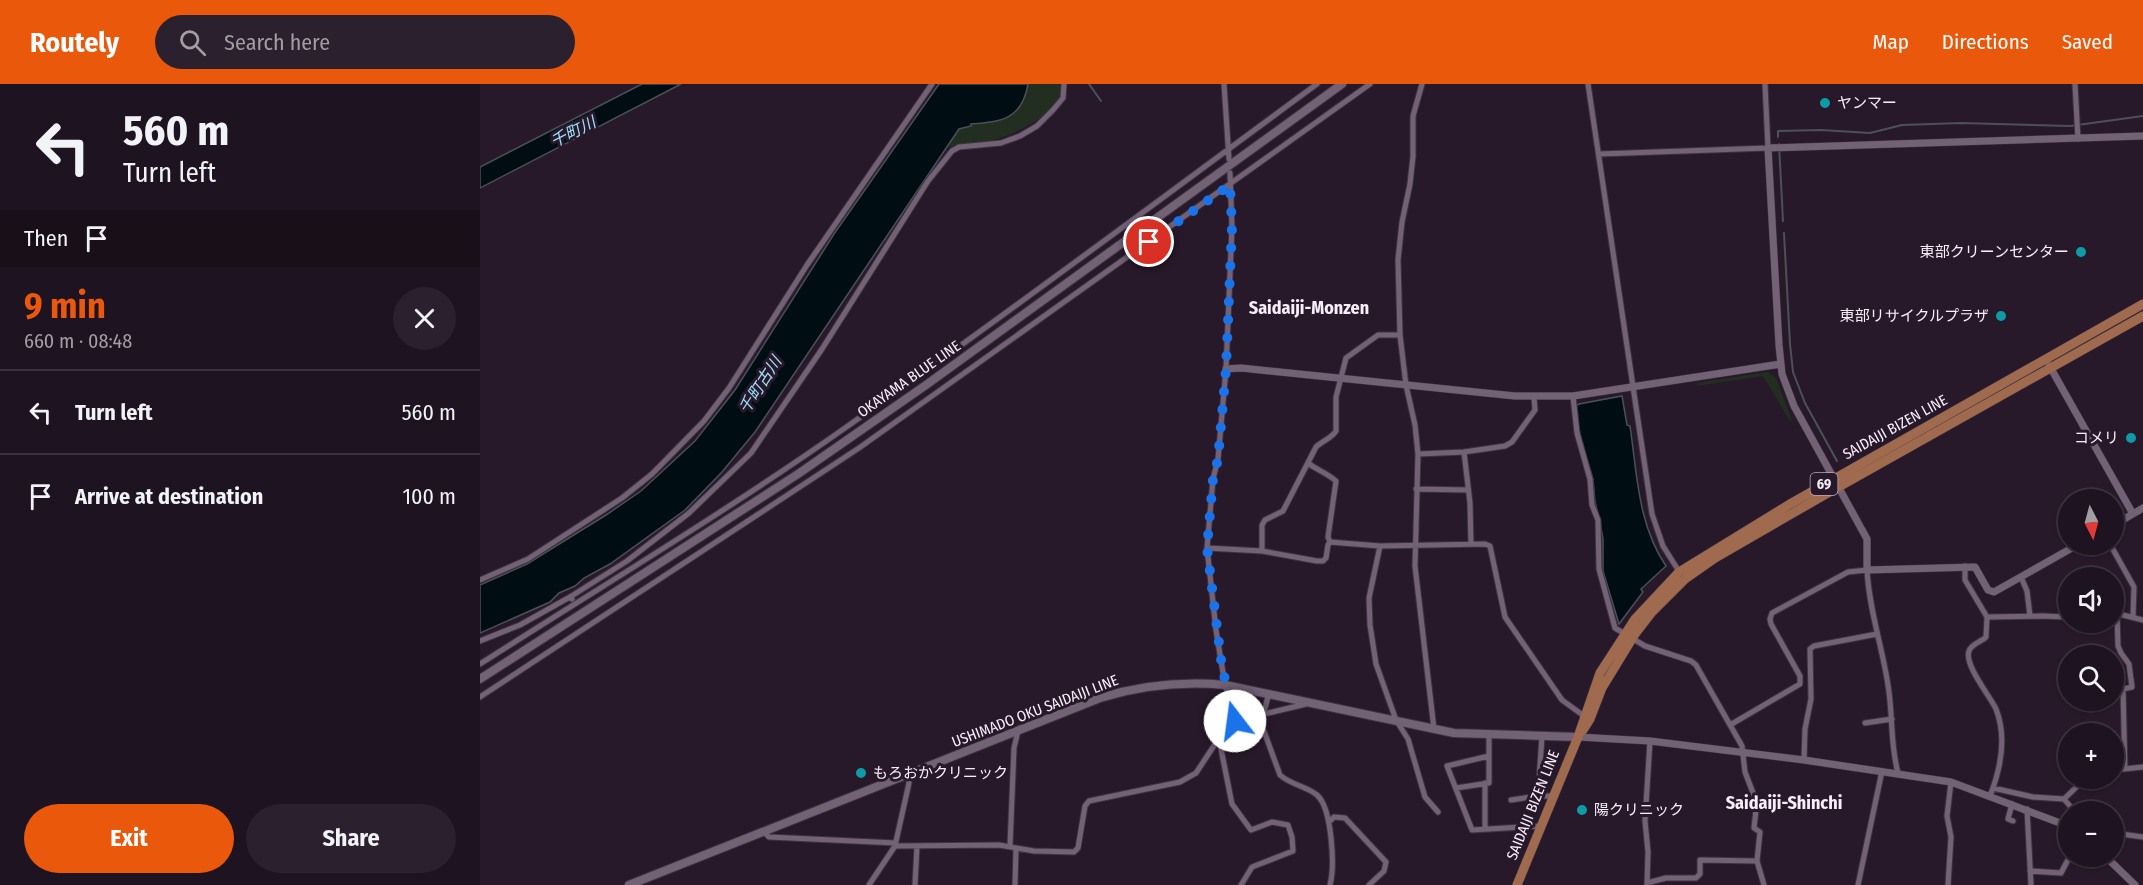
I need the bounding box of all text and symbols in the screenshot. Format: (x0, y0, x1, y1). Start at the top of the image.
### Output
search box (155, 15, 575, 69)
text: Routely (30, 26, 119, 59)
icon: search (176, 26, 209, 59)
text: Search here (224, 29, 330, 56)
text: Map (1872, 29, 1909, 55)
text: Directions (1942, 29, 2029, 55)
text: Saved (2062, 29, 2113, 55)
place label: ヤンマー (1837, 94, 1897, 112)
marker: ヤンマー (1818, 96, 1832, 110)
text: 560 m (123, 106, 229, 156)
icon: left (24, 108, 102, 186)
water label: 千町川 (547, 112, 600, 151)
text: Turn left (123, 157, 216, 189)
pin (1123, 216, 1174, 267)
icon: arrive (80, 222, 113, 255)
text: Then (24, 225, 68, 252)
icon: arrive (1132, 225, 1165, 258)
place label: 東部クリーンセンター (1920, 243, 2069, 261)
marker: 東部クリーンセンター (2074, 245, 2088, 259)
text: 9 min (24, 284, 106, 328)
button: close (393, 287, 456, 350)
district label: Saidaiji-Monzen (1249, 297, 1369, 319)
place label: 東部リサイクルプラザ (1840, 307, 1989, 325)
marker: 東部リサイクルプラザ (1994, 309, 2008, 323)
text: 660 m · 08:48 (24, 329, 132, 353)
street label: OKAYAMA BLUE LINE (854, 337, 964, 421)
water label: 千町古川 (735, 351, 786, 417)
street label: SAIDAIJI BIZEN LINE (1840, 391, 1950, 463)
icon: left (24, 396, 57, 429)
text: Turn left (75, 399, 153, 426)
text: 560 m (401, 399, 456, 426)
place label: コメリ (2074, 429, 2119, 447)
marker: コメリ (2124, 431, 2138, 445)
road number: 69 (1810, 473, 1838, 495)
icon: arrive (24, 480, 57, 513)
text: Arrive at destination (75, 483, 263, 510)
text: 100 m (402, 483, 456, 510)
north arrow (2058, 489, 2124, 555)
map controls (2058, 489, 2124, 867)
button: sound (2058, 567, 2124, 633)
button: search (2058, 645, 2124, 711)
street label: USHIMADO OKU SAIDAIJI LINE (949, 671, 1121, 751)
position arrow (1203, 689, 1267, 753)
button: + (2058, 723, 2124, 789)
street label: SAIDAIJI BIZEN LINE (1503, 748, 1563, 862)
place label: もろおかクリニック (873, 764, 1008, 782)
marker: もろおかクリニック (854, 766, 868, 780)
district label: Saidaiji-Shinchi (1726, 792, 1842, 814)
place label: 陽クリニック (1594, 801, 1684, 819)
button: − (2058, 801, 2124, 867)
marker: 陽クリニック (1575, 803, 1589, 817)
button: Exit (24, 804, 234, 873)
button: Share (246, 804, 456, 873)

